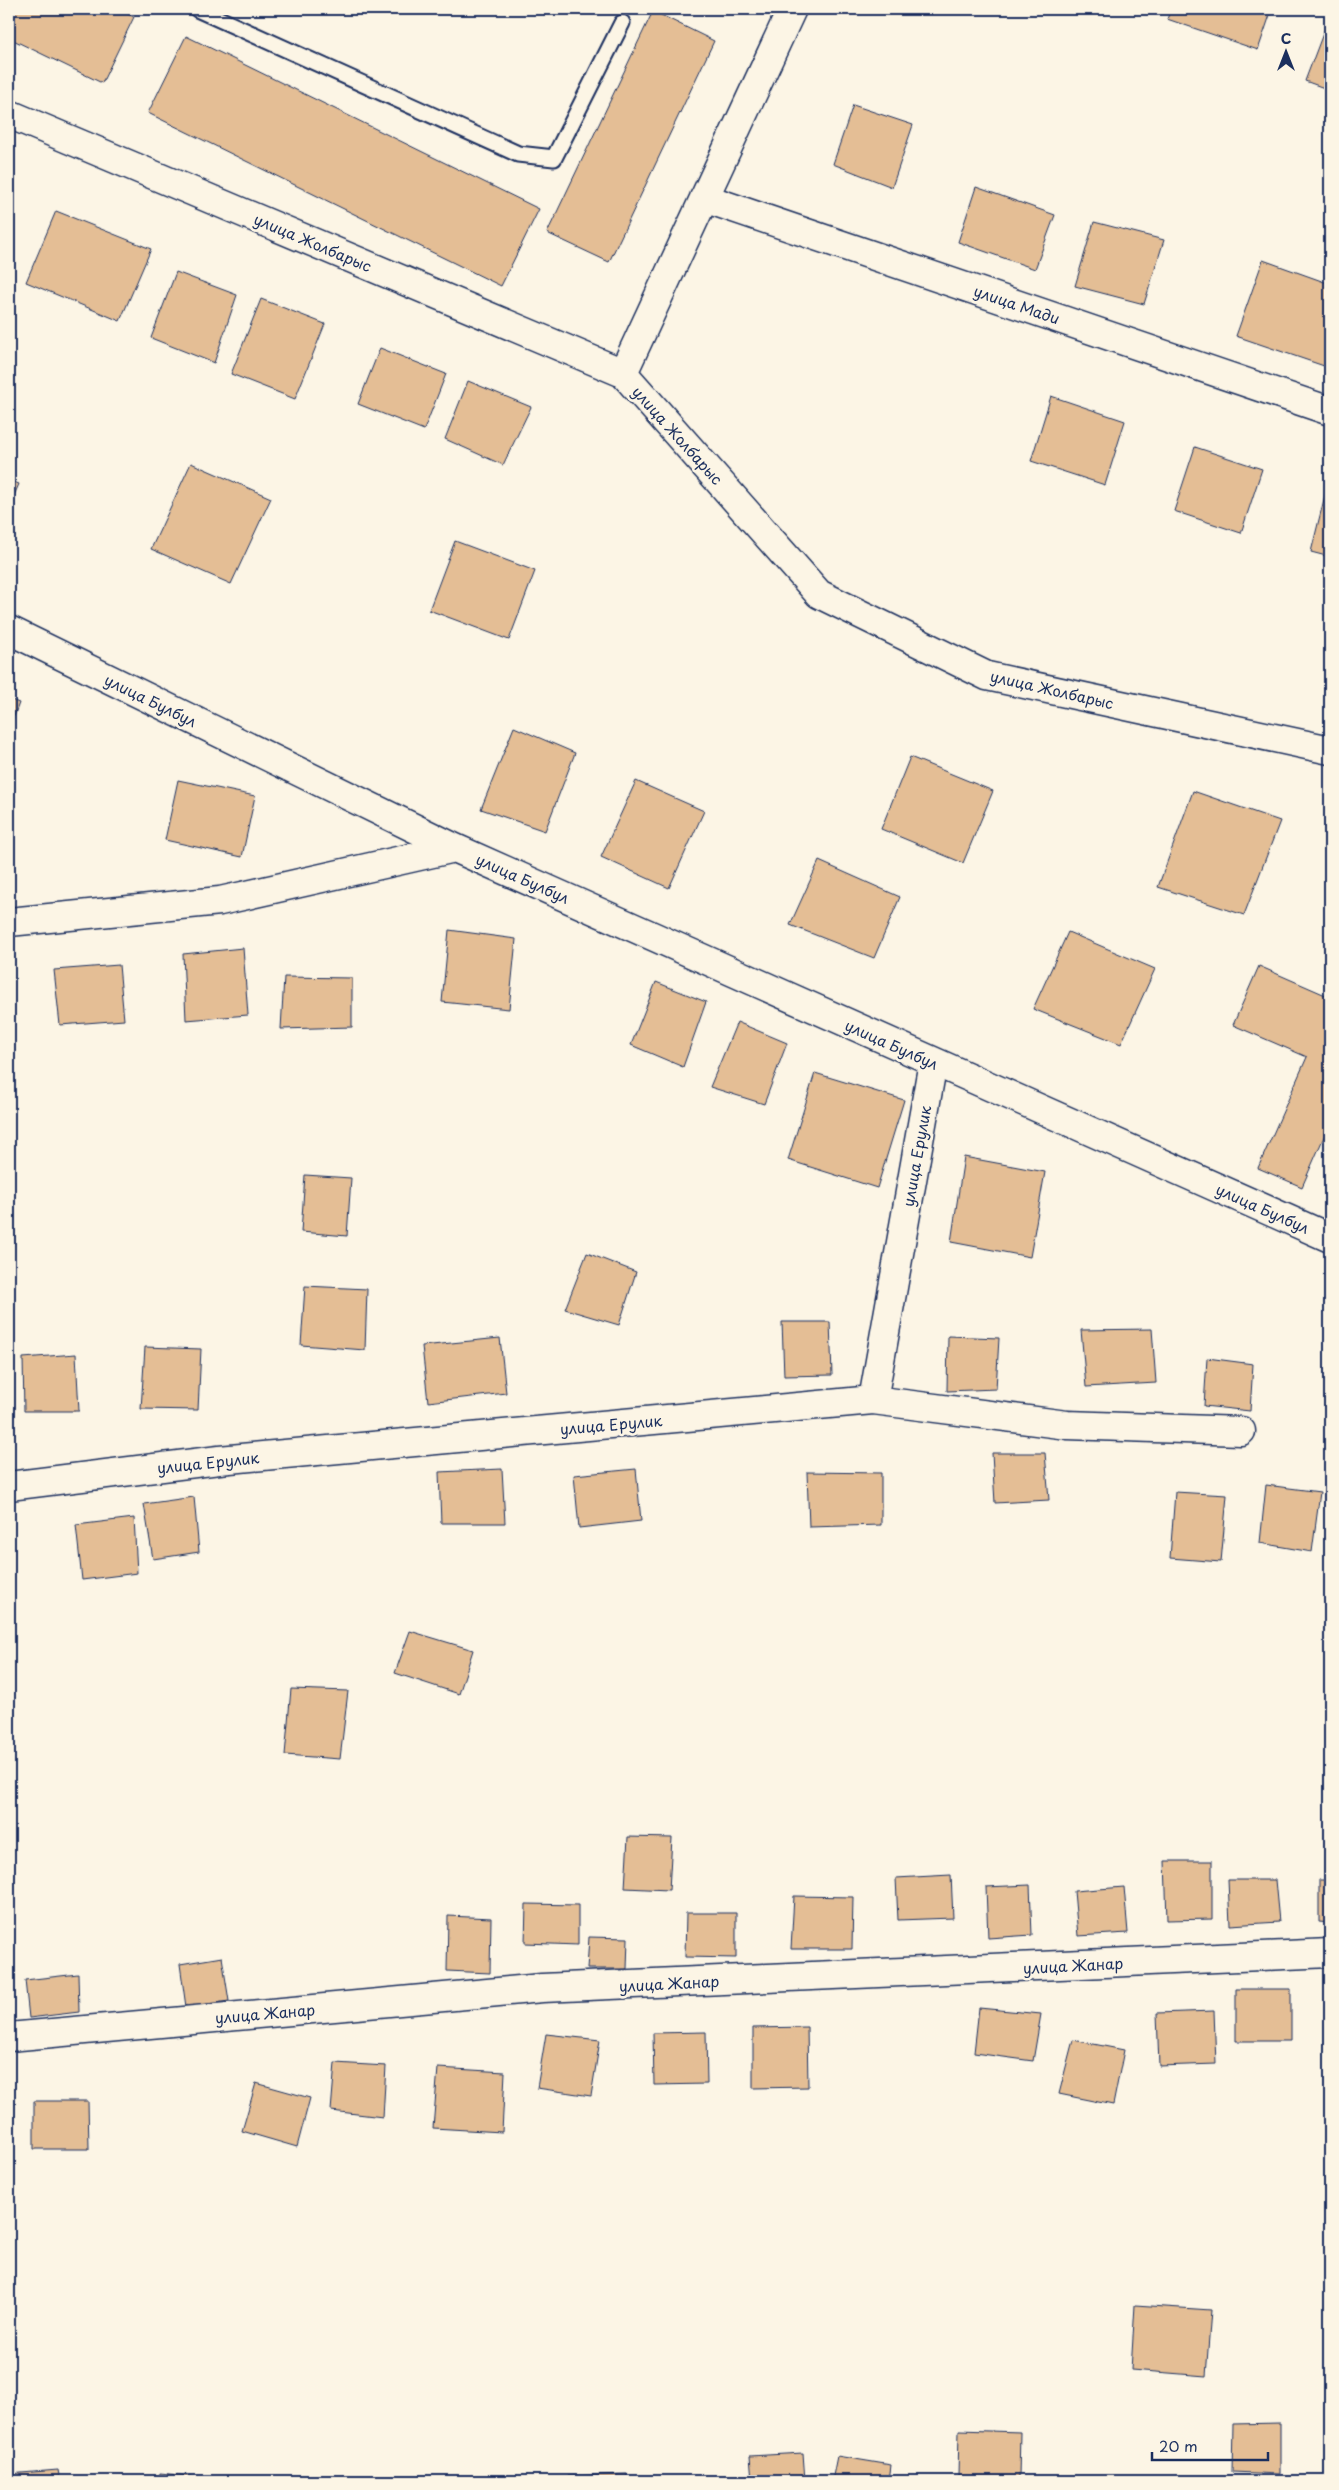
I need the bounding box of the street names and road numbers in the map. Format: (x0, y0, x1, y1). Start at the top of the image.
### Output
street label: улица Жолбарыс (251, 207, 376, 277)
street label: улица Мади (971, 279, 1063, 329)
street label: улица Жолбарыс (627, 381, 729, 490)
street label: улица Жолбарыс (988, 664, 1116, 714)
street label: улица Булбул (101, 668, 201, 732)
street label: улица Булбул (472, 847, 574, 909)
street label: улица Булбул (841, 1013, 943, 1075)
street label: улица Ерулик (896, 1103, 936, 1208)
street label: улица Булбул (1212, 1177, 1314, 1239)
street label: улица Ерулик (559, 1408, 663, 1440)
street label: улица Ерулик (156, 1445, 260, 1479)
street label: улица Жанар (1022, 1951, 1124, 1979)
street label: улица Жанар (618, 1969, 720, 1997)
street label: улица Жанар (214, 1997, 316, 2029)

